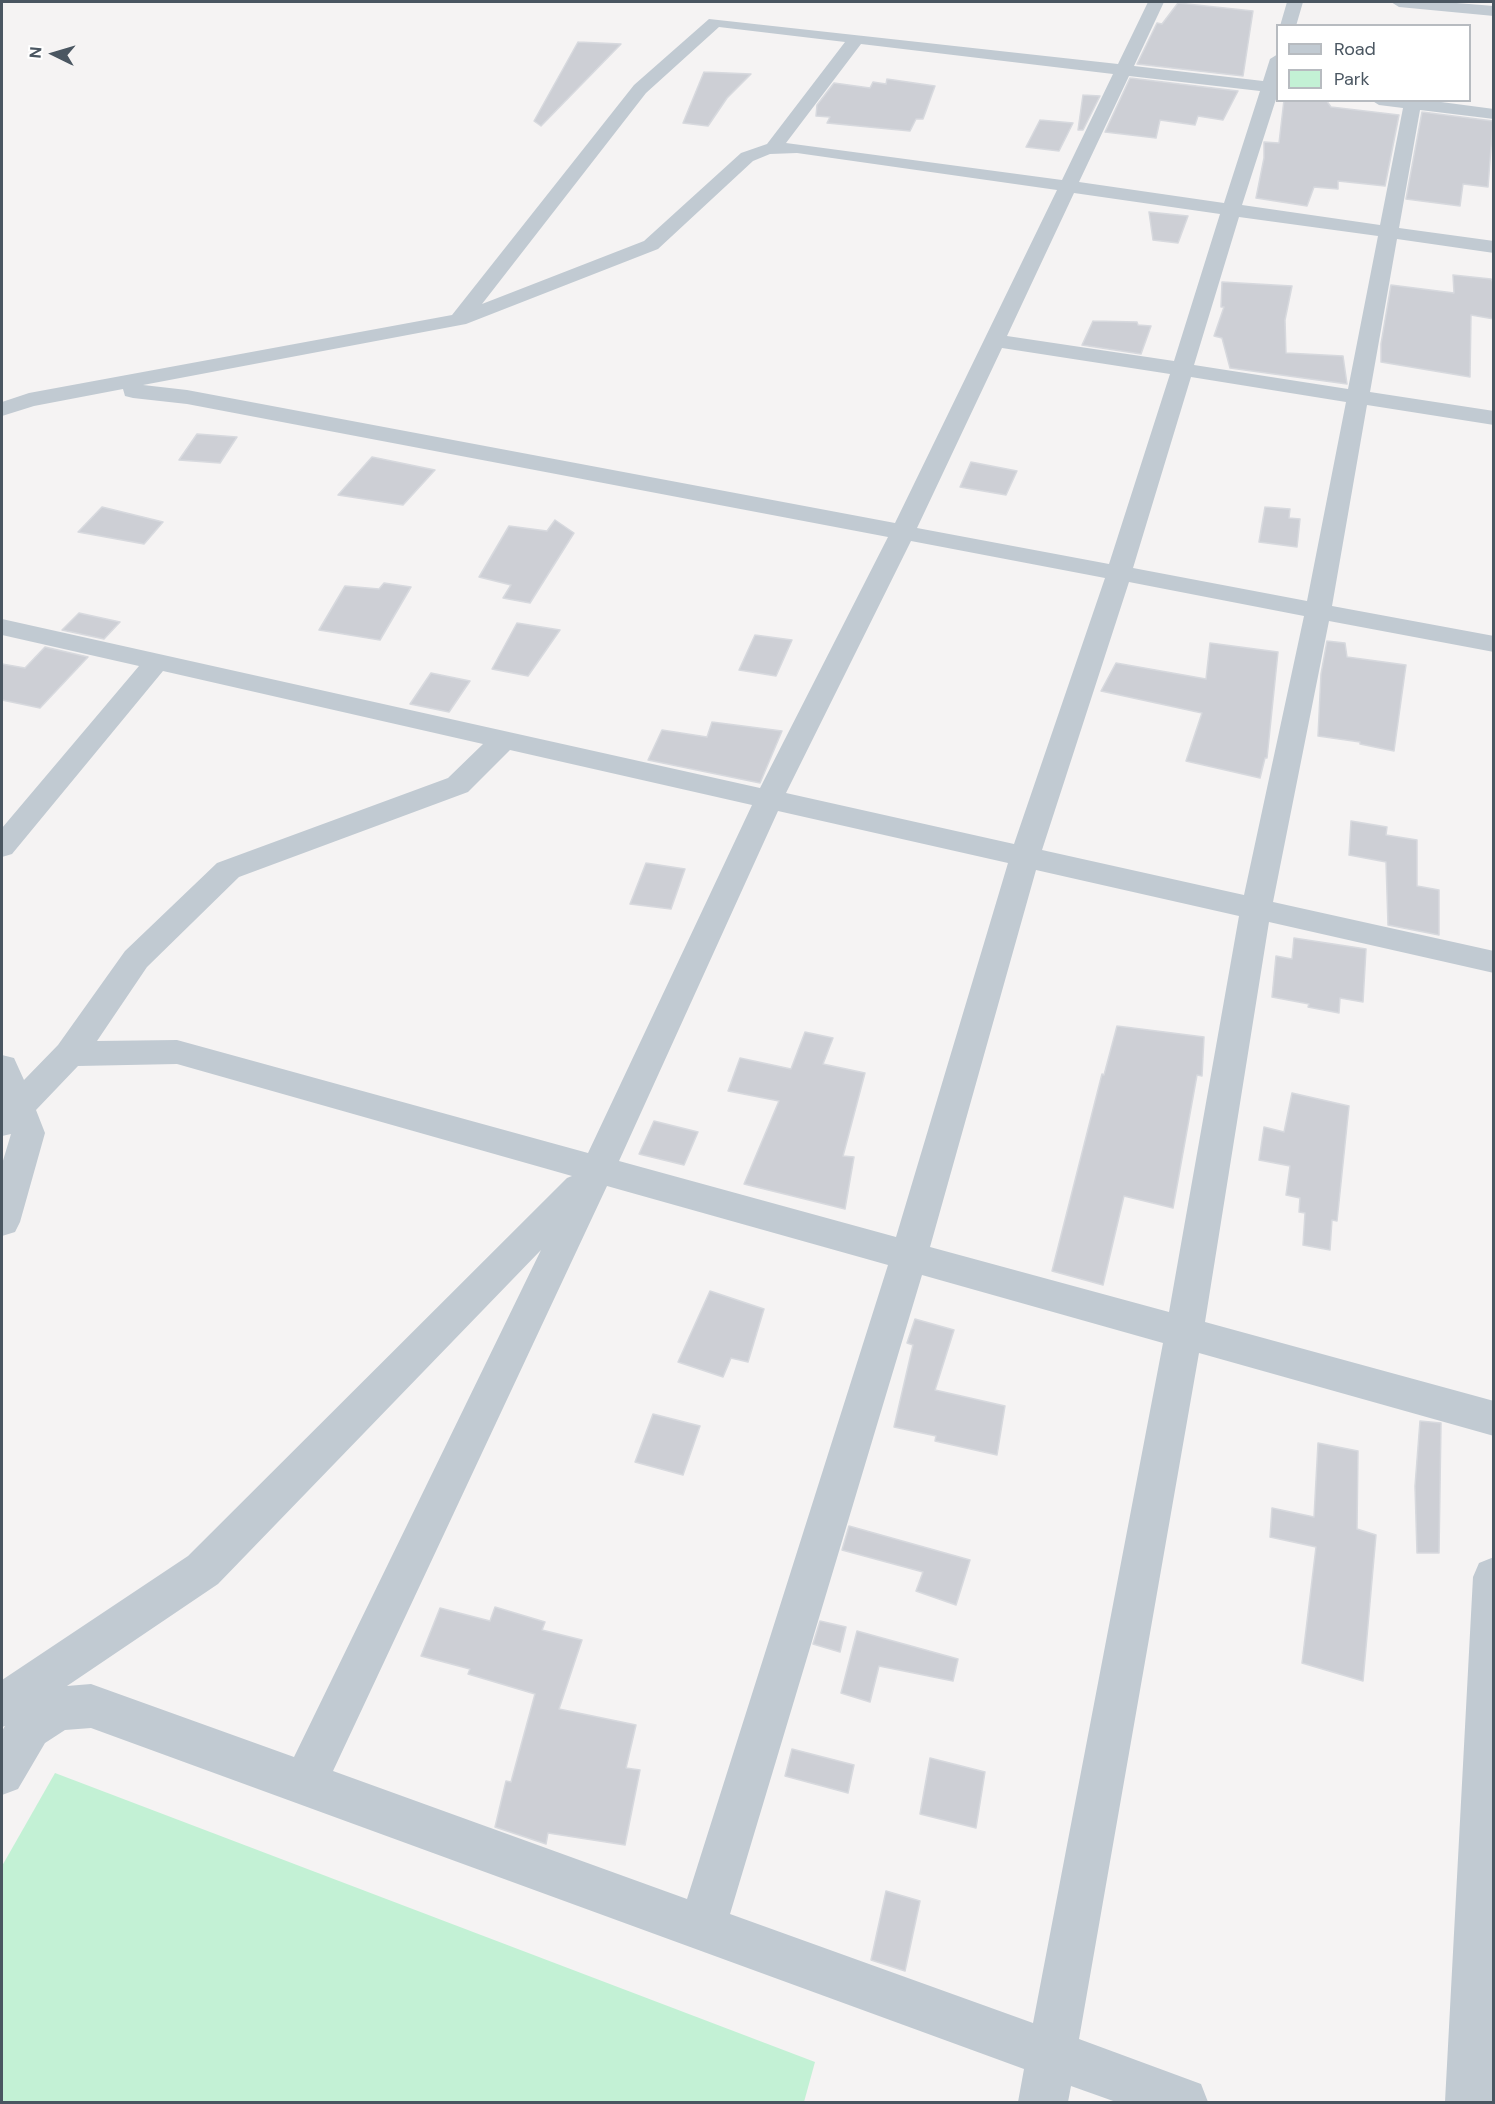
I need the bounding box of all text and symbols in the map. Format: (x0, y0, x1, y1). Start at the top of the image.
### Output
north arrow (24, 24, 84, 84)
legend (1276, 24, 1471, 102)
text: Road (1334, 37, 1376, 61)
text: N (25, 46, 47, 59)
text: Park (1334, 67, 1370, 91)

